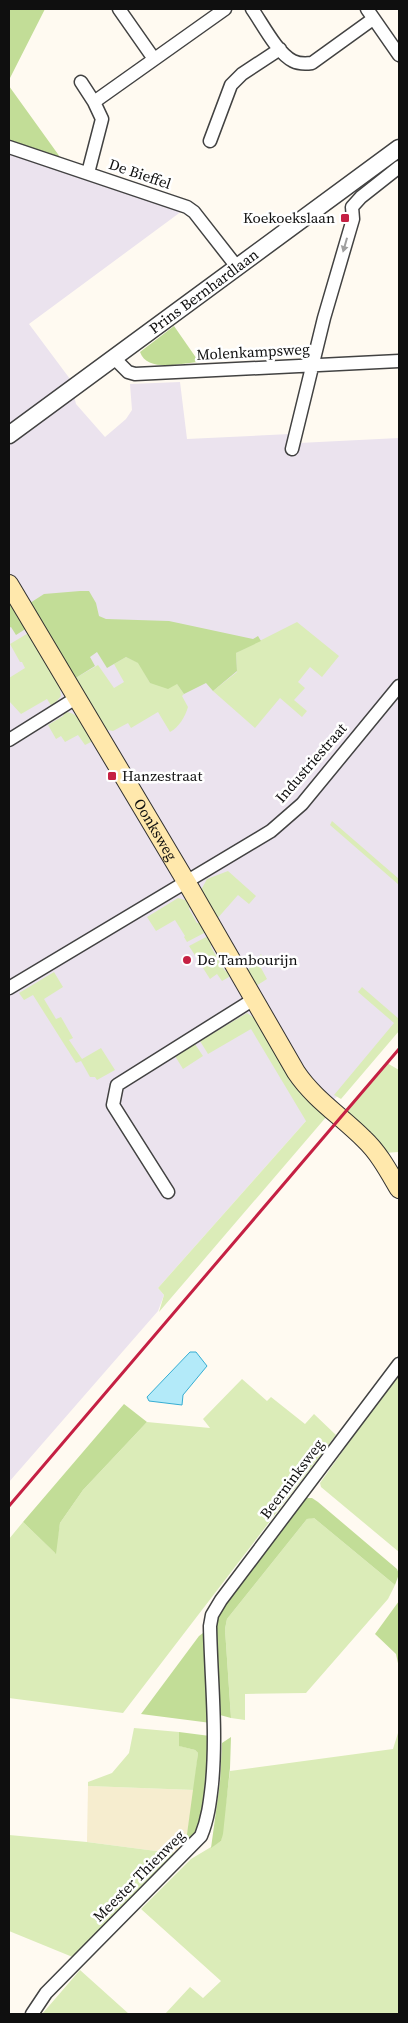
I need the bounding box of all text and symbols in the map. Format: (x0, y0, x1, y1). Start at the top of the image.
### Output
street label: De Bieffel (106, 153, 175, 194)
place label: Koekoekslaan (243, 207, 335, 228)
marker: Koekoekslaan (339, 212, 351, 224)
one-way arrow (341, 237, 349, 252)
street label: Prins Bernhardlaan (145, 244, 263, 338)
street label: Molenkampsweg (196, 338, 310, 365)
street label: Industriestraat (270, 718, 351, 807)
place label: Hanzestraat (122, 765, 202, 786)
marker: Hanzestraat (106, 770, 118, 782)
street label: Oonksweg (129, 794, 183, 865)
place label: De Tambourijn (197, 949, 298, 970)
marker: De Tambourijn (181, 954, 193, 966)
street label: Beerninksweg (255, 1434, 329, 1523)
street label: Meester Thienweg (88, 1825, 190, 1926)

